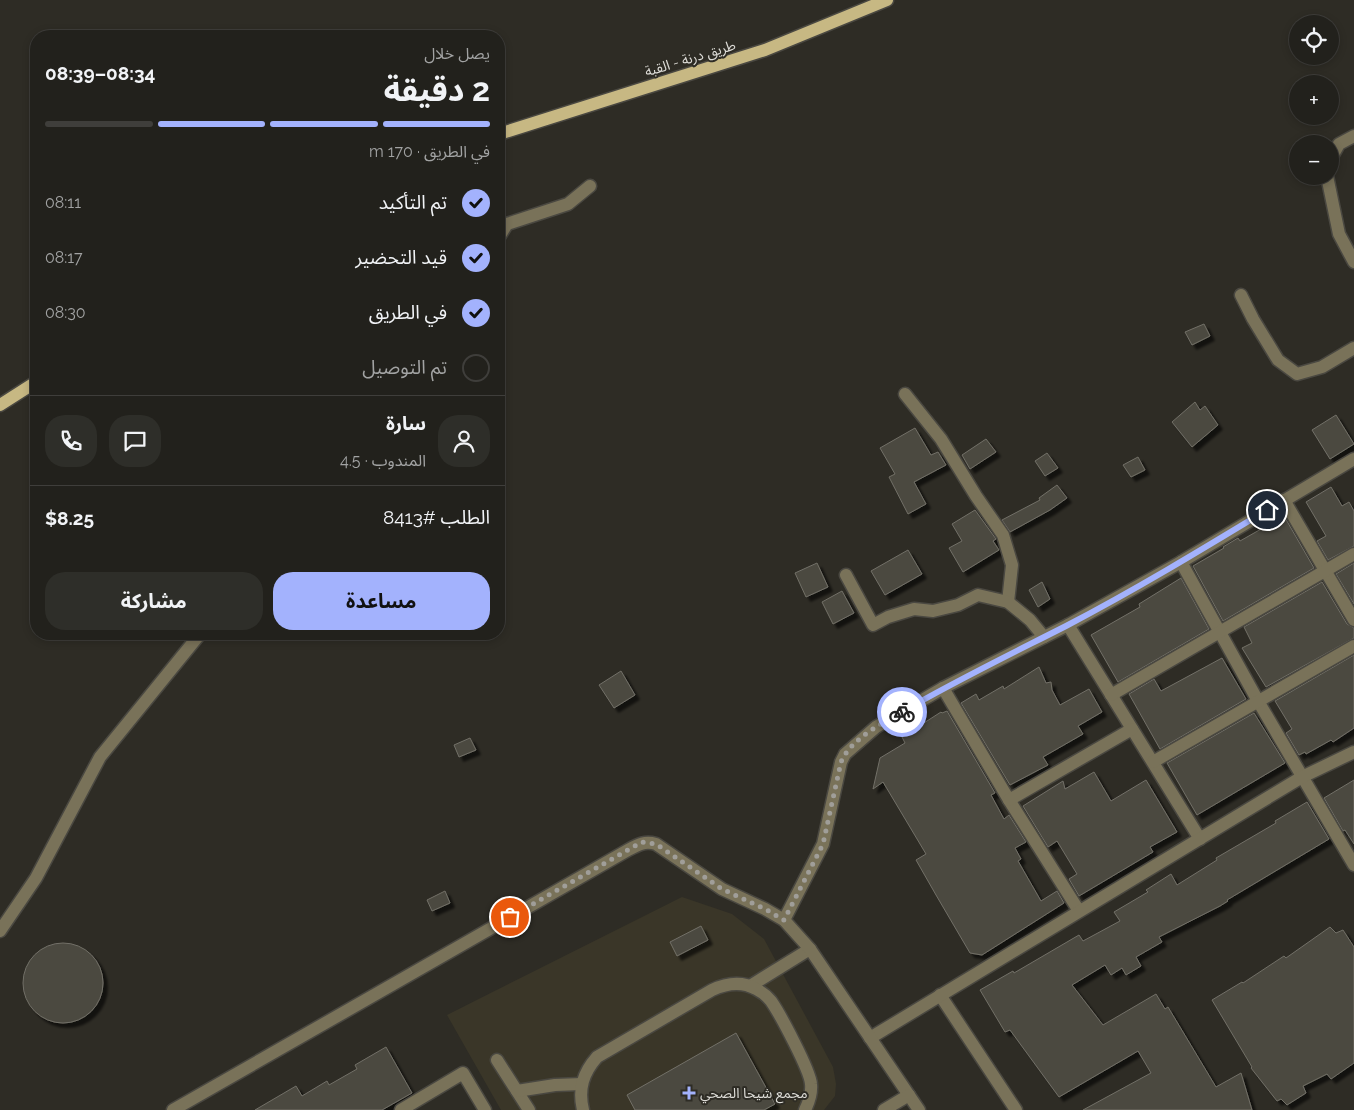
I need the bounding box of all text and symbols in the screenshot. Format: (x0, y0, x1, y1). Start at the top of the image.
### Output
map controls (1289, 15, 1339, 185)
button: locate (1289, 15, 1339, 65)
street label: طريق درنة - القبة (643, 37, 738, 81)
text: يصل خلال (424, 44, 490, 63)
text: 08:34–08:39 (45, 62, 155, 84)
text: 2 دقيقة (384, 71, 490, 108)
button: + (1289, 75, 1339, 125)
button: − (1289, 135, 1339, 185)
text: في الطريق · 170 m (369, 142, 490, 161)
icon: check (462, 189, 490, 217)
text: تم التأكيد (379, 191, 447, 213)
text: 08:11 (45, 193, 81, 212)
icon: check (462, 244, 490, 272)
text: قيد التحضير (355, 246, 447, 268)
text: 08:17 (45, 248, 83, 267)
icon: check (462, 299, 490, 327)
text: في الطريق (369, 301, 447, 323)
text: 08:30 (45, 303, 86, 322)
text: تم التوصيل (362, 356, 447, 378)
text: سارة (386, 412, 426, 434)
button: phone (45, 415, 97, 467)
button: chat (109, 415, 161, 467)
button: person (438, 415, 490, 467)
text: المندوب · 4.5 (340, 451, 426, 470)
pin (1246, 489, 1288, 531)
icon: home (1253, 496, 1281, 524)
text: الطلب #8413 (383, 506, 490, 528)
text: $8.25 (45, 507, 94, 529)
button: مشاركة (45, 572, 263, 630)
button: مساعدة (273, 572, 490, 630)
courier (877, 687, 927, 737)
icon: bike (888, 698, 916, 726)
pin (489, 896, 531, 938)
icon: bag (496, 903, 524, 931)
place label: مجمع شيحا الصحي (700, 1085, 808, 1104)
marker: مجمع شيحا الصحي (682, 1086, 696, 1100)

